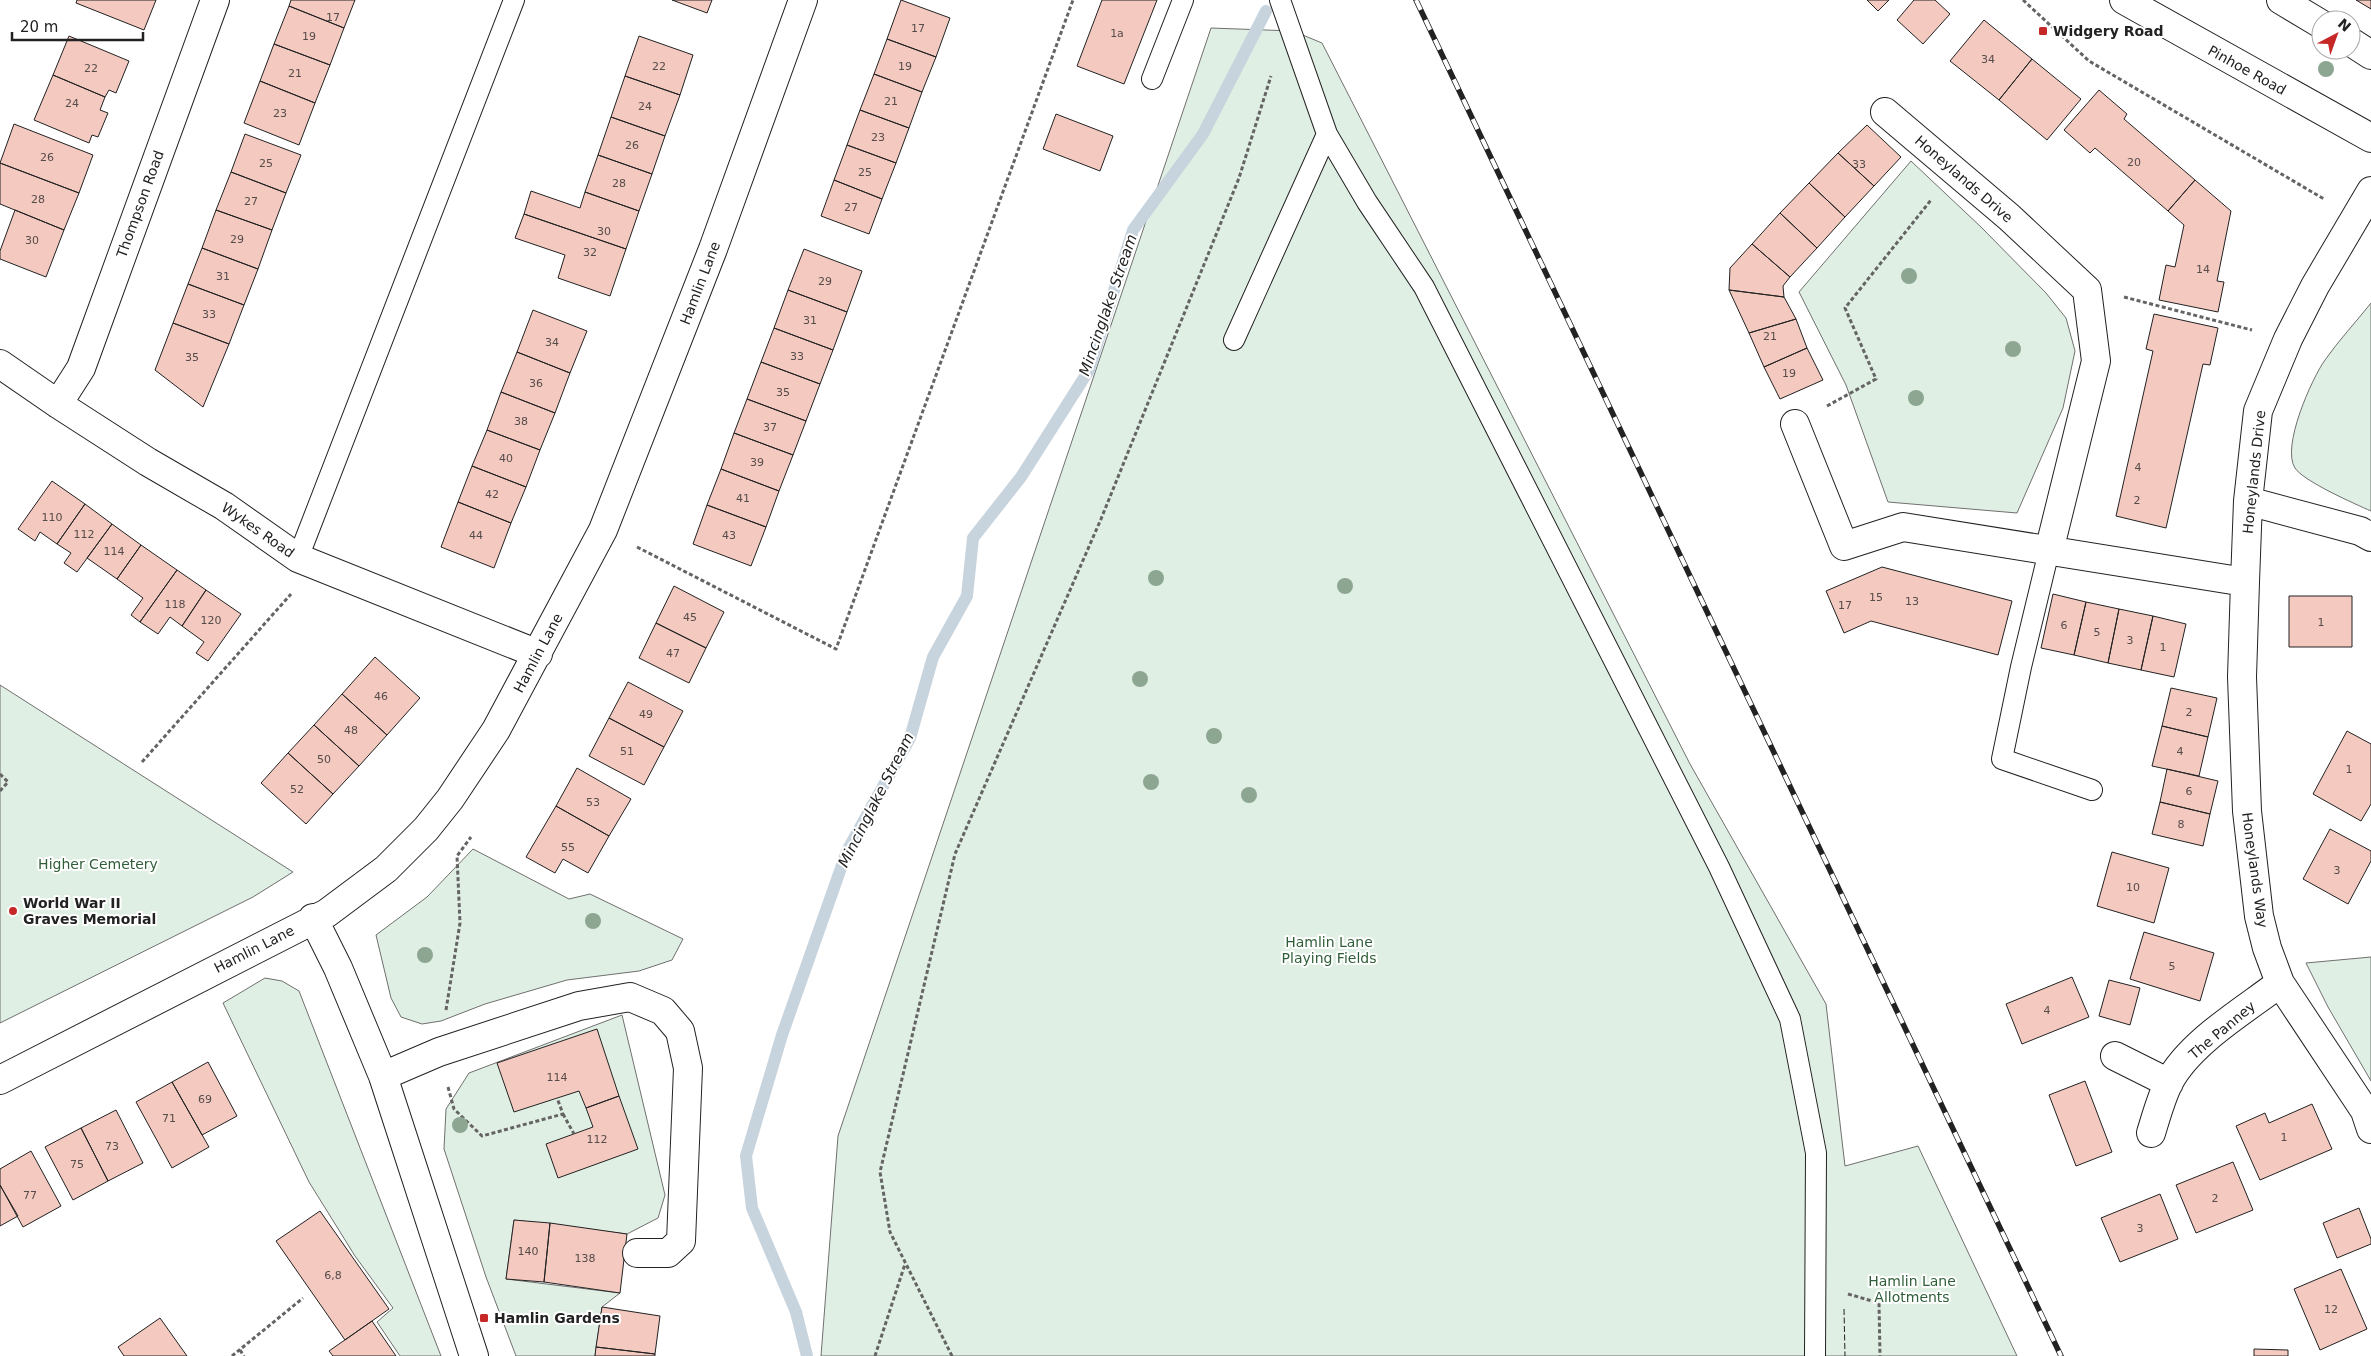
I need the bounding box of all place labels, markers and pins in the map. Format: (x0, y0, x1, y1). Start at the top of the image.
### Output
place label: Widgery Road (2053, 23, 2164, 39)
marker: Widgery Road (2037, 25, 2049, 37)
place label: World War II Graves Memorial (23, 895, 156, 927)
marker: World War II Graves Memorial (7, 905, 19, 917)
place label: Hamlin Gardens (494, 1310, 620, 1326)
marker: Hamlin Gardens (478, 1312, 490, 1324)

